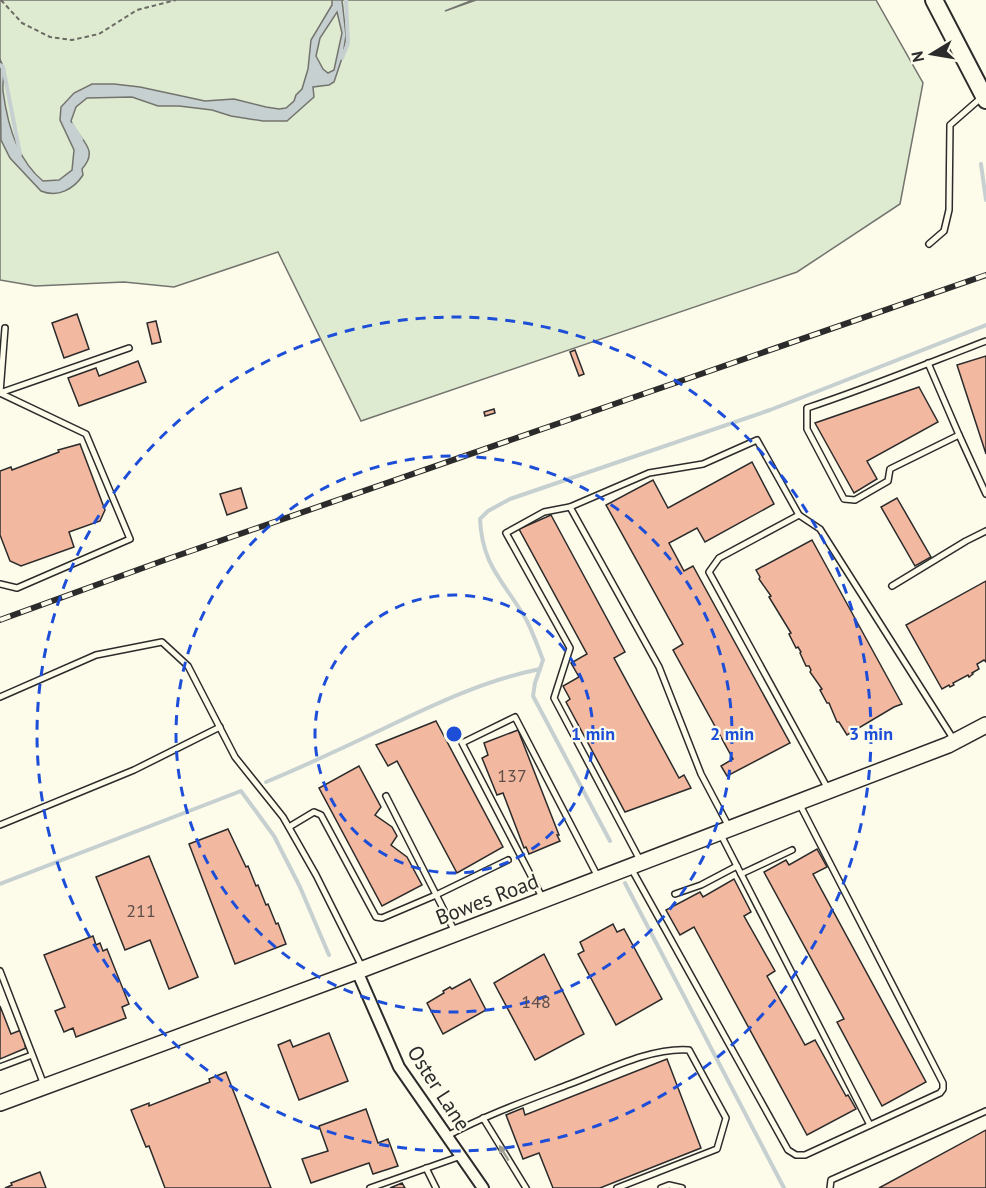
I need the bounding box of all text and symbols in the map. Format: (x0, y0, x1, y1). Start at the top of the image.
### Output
north arrow (902, 24, 962, 84)
text: N (906, 50, 928, 64)
text: 1 min (571, 722, 615, 745)
text: 2 min (710, 722, 754, 745)
text: 3 min (849, 722, 893, 745)
centre of rings (444, 724, 464, 744)
house number: 137 (497, 764, 527, 787)
street label: Bowes Road (432, 867, 542, 931)
house number: 211 (126, 899, 156, 922)
house number: 148 (521, 990, 551, 1013)
street label: Oster Lane (401, 1040, 477, 1136)
one-way arrow (499, 1144, 509, 1161)

